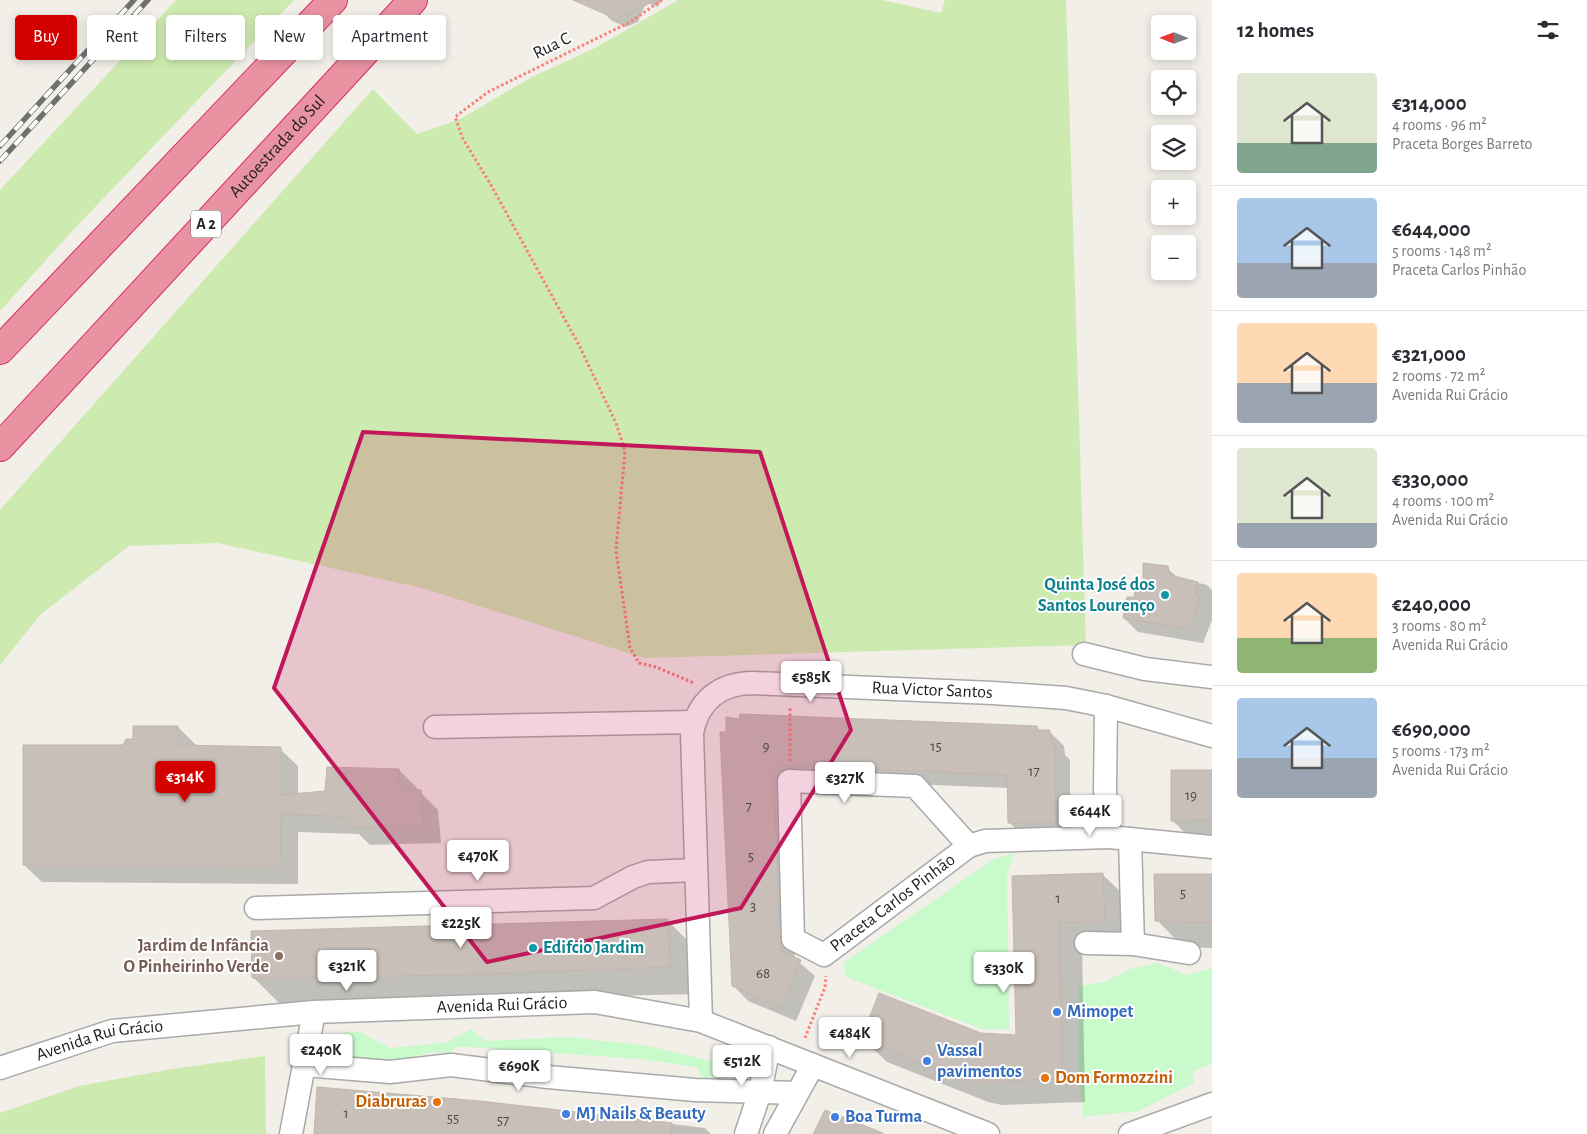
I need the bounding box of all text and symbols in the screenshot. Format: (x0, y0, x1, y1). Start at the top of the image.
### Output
chip: Buy (15, 15, 77, 60)
chip: Rent (87, 15, 156, 60)
chip: Filters (166, 15, 245, 60)
chip: New (255, 15, 323, 60)
chip: Apartment (333, 15, 446, 60)
north arrow (1151, 15, 1196, 60)
map controls (1151, 15, 1196, 280)
icon: filters (1534, 16, 1562, 44)
text: 12 homes (1237, 20, 1314, 41)
street label: Rua C (530, 29, 574, 63)
button: locate (1151, 70, 1196, 115)
street label: Autoestrada do Sul (226, 92, 329, 201)
icon: home (1277, 93, 1337, 153)
text: €314,000 (1392, 93, 1467, 114)
text: 4 rooms · 96 m² (1392, 117, 1487, 133)
button: layers (1151, 125, 1196, 170)
text: Praceta Borges Barreto (1392, 136, 1532, 152)
button: + (1151, 180, 1196, 225)
road number: A 2 (191, 210, 221, 238)
icon: home (1277, 218, 1337, 278)
text: €644,000 (1392, 219, 1471, 240)
button: − (1151, 235, 1196, 280)
text: 5 rooms · 148 m² (1392, 243, 1492, 259)
text: Praceta Carlos Pinhão (1392, 262, 1526, 278)
icon: home (1277, 343, 1337, 403)
text: €321,000 (1392, 344, 1466, 365)
text: 2 rooms · 72 m² (1392, 368, 1485, 384)
text: Avenida Rui Grácio (1392, 387, 1508, 403)
icon: home (1277, 468, 1337, 528)
text: €330,000 (1392, 469, 1468, 490)
text: 4 rooms · 100 m² (1392, 493, 1494, 509)
text: Avenida Rui Grácio (1392, 512, 1508, 528)
place label: Quinta José dos Santos Lourenço (1038, 576, 1155, 615)
marker: Quinta José dos Santos Lourenço (1159, 589, 1171, 601)
icon: home (1277, 593, 1337, 653)
text: €240,000 (1392, 594, 1471, 615)
text: 3 rooms · 80 m² (1392, 618, 1487, 634)
text: Avenida Rui Grácio (1392, 637, 1508, 653)
pin: €585K (776, 660, 846, 703)
text: €585K (792, 669, 830, 685)
street label: Rua Victor Santos (871, 679, 993, 702)
icon: home (1277, 718, 1337, 778)
text: €690,000 (1392, 719, 1471, 740)
house number: 9 (762, 739, 770, 754)
house number: 15 (930, 739, 942, 754)
text: 5 rooms · 173 m² (1392, 743, 1490, 759)
pin: €314K (150, 760, 220, 803)
pin: €327K (810, 762, 880, 804)
text: Avenida Rui Grácio (1392, 762, 1508, 778)
house number: 17 (1028, 764, 1040, 779)
text: €314K (166, 769, 204, 785)
text: €327K (826, 770, 864, 786)
house number: 19 (1185, 788, 1197, 803)
pin: €644K (1055, 794, 1125, 837)
house number: 7 (746, 799, 752, 814)
text: €644K (1070, 803, 1110, 819)
pin: €470K (443, 840, 513, 882)
text: €470K (458, 848, 498, 864)
house number: 5 (748, 849, 754, 864)
street label: Praceta Carlos Pinhão (827, 850, 959, 956)
house number: 5 (1180, 886, 1186, 901)
house number: 1 (1055, 891, 1061, 906)
house number: 3 (750, 899, 756, 914)
pin: €225K (426, 906, 496, 949)
text: €225K (442, 915, 480, 931)
place label: Jardim de Infância O Pinheirinho Verde (124, 937, 269, 976)
place label: Edifcio Jardim (543, 939, 644, 957)
marker: Edifcio Jardim (527, 942, 539, 954)
marker: Jardim de Infância O Pinheirinho Verde (273, 950, 285, 962)
pin: €321K (312, 950, 382, 992)
pin: €330K (969, 952, 1039, 994)
text: €321K (328, 958, 366, 974)
text: €330K (985, 960, 1023, 976)
house number: 68 (756, 966, 770, 981)
street label: Avenida Rui Grácio (436, 994, 568, 1017)
place label: Mimopet (1067, 1003, 1133, 1021)
marker: Mimopet (1051, 1006, 1063, 1018)
pin: €484K (815, 1016, 885, 1059)
street label: Avenida Rui Grácio (34, 1017, 164, 1064)
text: €484K (830, 1025, 870, 1041)
pin: €240K (286, 1034, 356, 1076)
text: €240K (301, 1042, 341, 1058)
place label: Vassal pavimentos (937, 1042, 1022, 1081)
pin: €512K (707, 1044, 777, 1087)
pin: €690K (484, 1050, 554, 1092)
text: €512K (723, 1053, 761, 1069)
marker: Vassal pavimentos (921, 1055, 933, 1067)
text: €690K (499, 1058, 539, 1074)
place label: Dom Formozzini (1055, 1069, 1173, 1087)
marker: Dom Formozzini (1039, 1072, 1051, 1084)
place label: Diabruras (355, 1093, 427, 1111)
marker: Diabruras (431, 1096, 443, 1108)
place label: MJ Nails & Beauty (576, 1105, 706, 1123)
house number: 1 (343, 1106, 349, 1121)
marker: MJ Nails & Beauty (560, 1108, 572, 1120)
place label: Boa Turma (845, 1108, 923, 1126)
house number: 55 (447, 1111, 459, 1126)
marker: Boa Turma (829, 1111, 841, 1123)
house number: 57 (497, 1113, 509, 1128)

